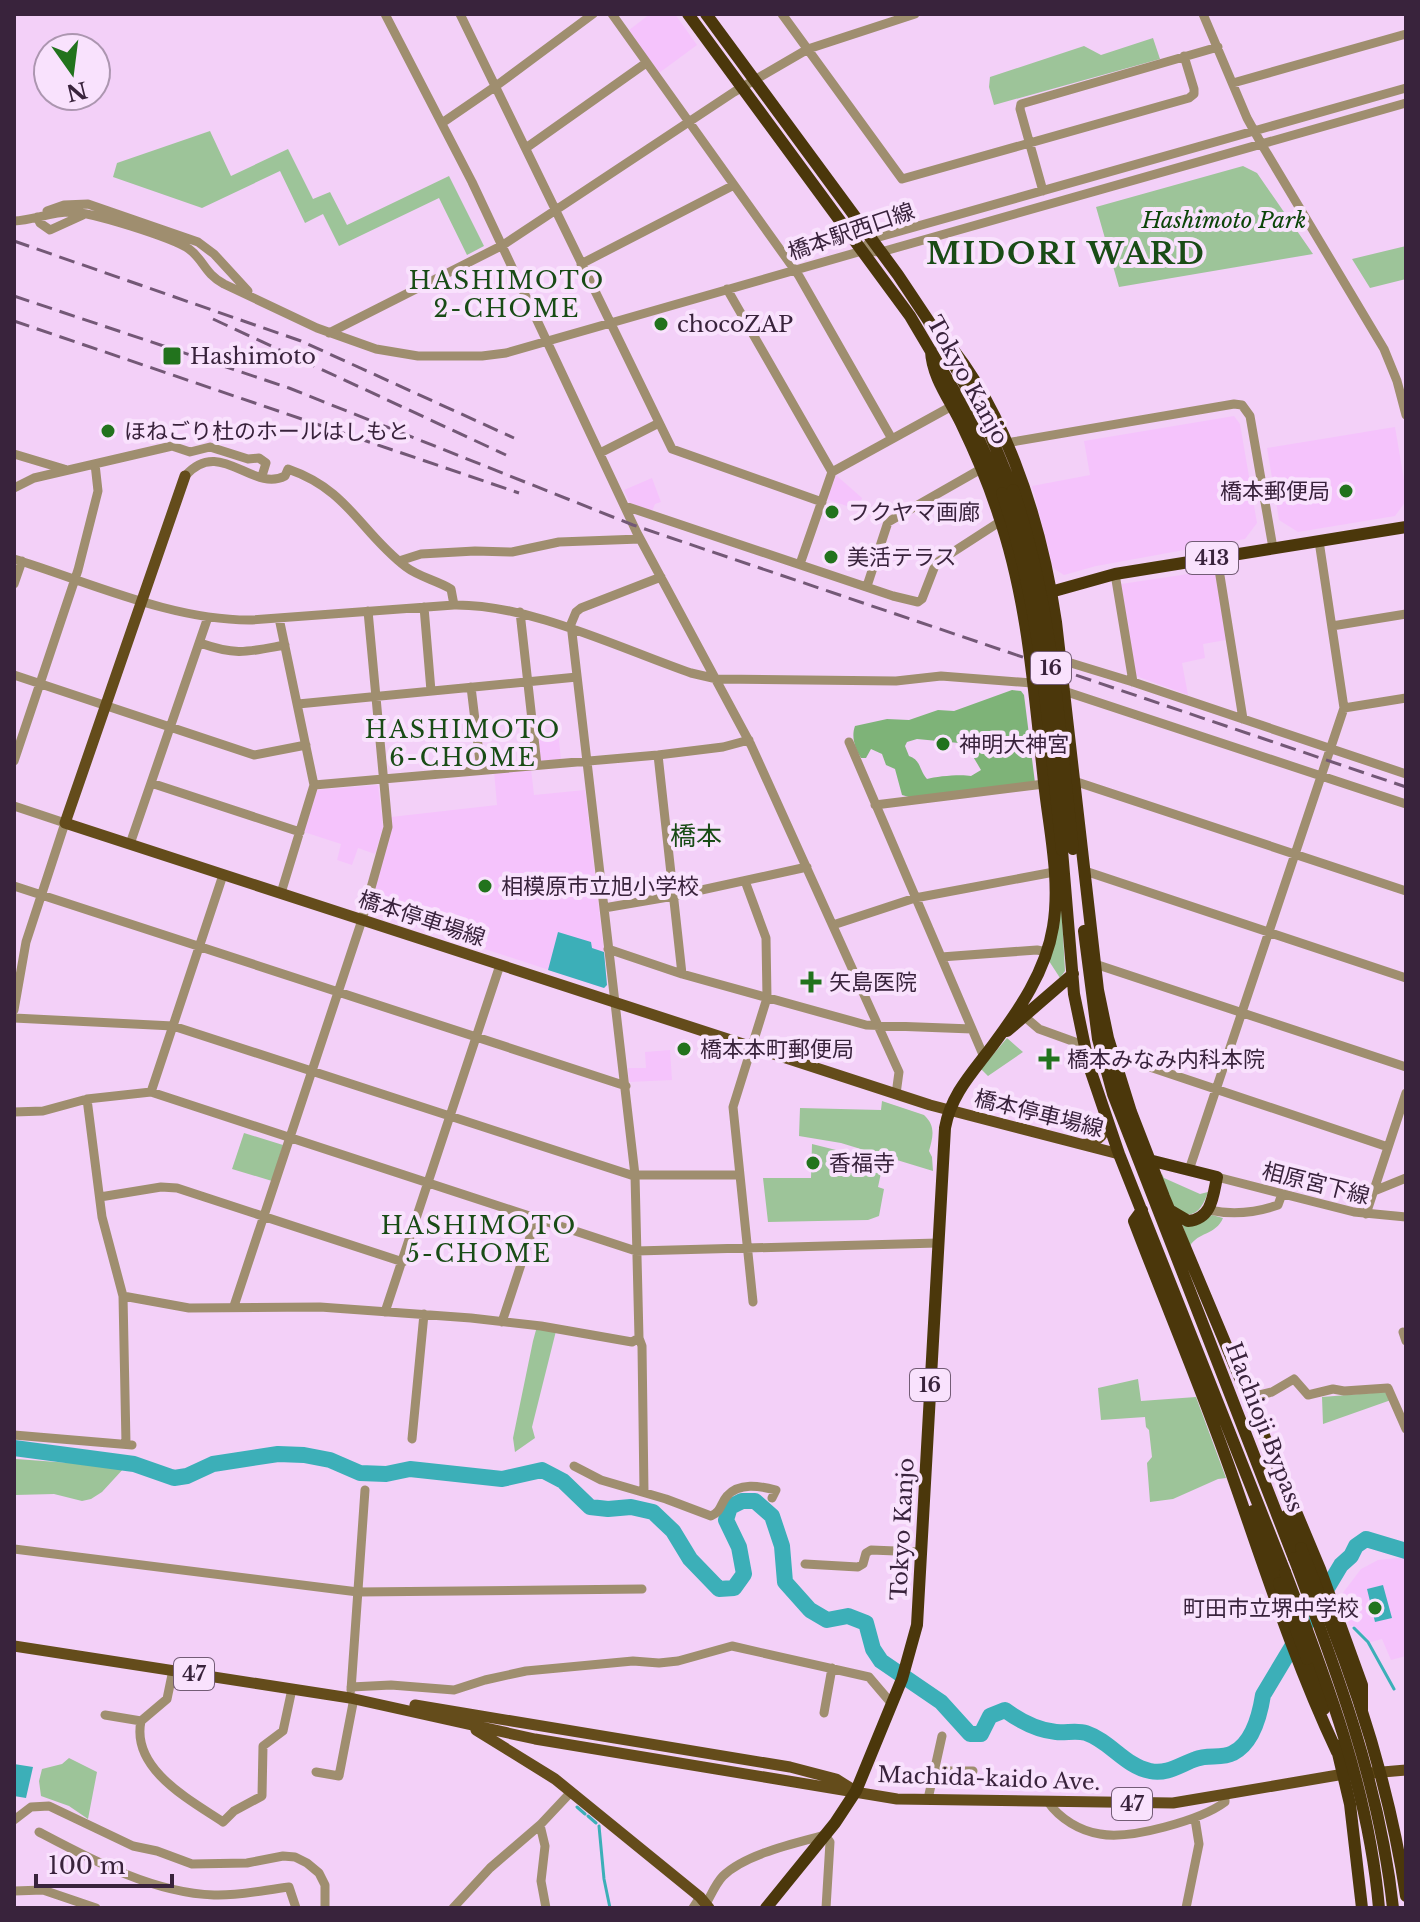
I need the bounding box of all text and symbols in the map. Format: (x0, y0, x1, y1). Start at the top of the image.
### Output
north arrow (32, 32, 112, 112)
text: N (63, 75, 90, 107)
street label: 橋本駅西口線 (784, 197, 918, 266)
park label: Hashimoto Park (1141, 207, 1306, 234)
district label: MIDORI WARD (926, 235, 1206, 272)
district label: HASHIMOTO 2-CHOME (409, 266, 605, 323)
place label: chocoZAP (677, 311, 793, 338)
street label: Tokyo Kanjo (921, 311, 1014, 449)
marker: chocoZAP (652, 315, 670, 333)
place label: Hashimoto (190, 343, 316, 370)
marker: Hashimoto (161, 345, 183, 367)
place label: ほねごり杜のホールはしもと (124, 418, 410, 445)
marker: ほねごり杜のホールはしもと (99, 422, 117, 440)
place label: 橋本郵便局 (1220, 478, 1330, 505)
marker: 橋本郵便局 (1337, 482, 1355, 500)
place label: フクヤマ画廊 (848, 499, 980, 526)
marker: フクヤマ画廊 (823, 503, 841, 521)
road number: 413 (1186, 542, 1238, 574)
place label: 美活テラス (847, 544, 957, 571)
marker: 美活テラス (822, 548, 840, 566)
road number: 16 (1031, 652, 1071, 684)
district label: HASHIMOTO 6-CHOME (365, 715, 561, 772)
place label: 神明大神宮 (959, 731, 1069, 758)
marker: 神明大神宮 (934, 735, 952, 753)
district label: 橋本 (670, 820, 722, 852)
place label: 相模原市立旭小学校 (501, 873, 699, 900)
marker: 相模原市立旭小学校 (476, 877, 494, 895)
street label: 橋本停車場線 (355, 885, 489, 952)
place label: 矢島医院 (829, 969, 917, 996)
marker: 矢島医院 (800, 971, 822, 993)
place label: 橋本本町郵便局 (700, 1036, 854, 1063)
marker: 橋本本町郵便局 (675, 1040, 693, 1058)
place label: 橋本みなみ内科本院 (1067, 1046, 1265, 1073)
marker: 橋本みなみ内科本院 (1038, 1048, 1060, 1070)
street label: 橋本停車場線 (972, 1084, 1106, 1143)
place label: 香福寺 (829, 1150, 895, 1177)
marker: 香福寺 (804, 1154, 822, 1172)
street label: 相原宮下線 (1259, 1157, 1373, 1210)
district label: HASHIMOTO 5-CHOME (381, 1211, 577, 1268)
street label: Hachioji Bypass (1220, 1339, 1309, 1516)
road number: 16 (910, 1369, 950, 1401)
street label: Tokyo Kanjo (885, 1457, 920, 1601)
place label: 町田市立堺中学校 (1183, 1595, 1359, 1622)
marker: 町田市立堺中学校 (1366, 1599, 1384, 1617)
road number: 47 (174, 1658, 214, 1690)
street label: Machida-kaido Ave. (877, 1761, 1101, 1796)
road number: 47 (1112, 1788, 1152, 1820)
scale bar (36, 1838, 172, 1888)
text: 100 m (48, 1851, 126, 1880)

